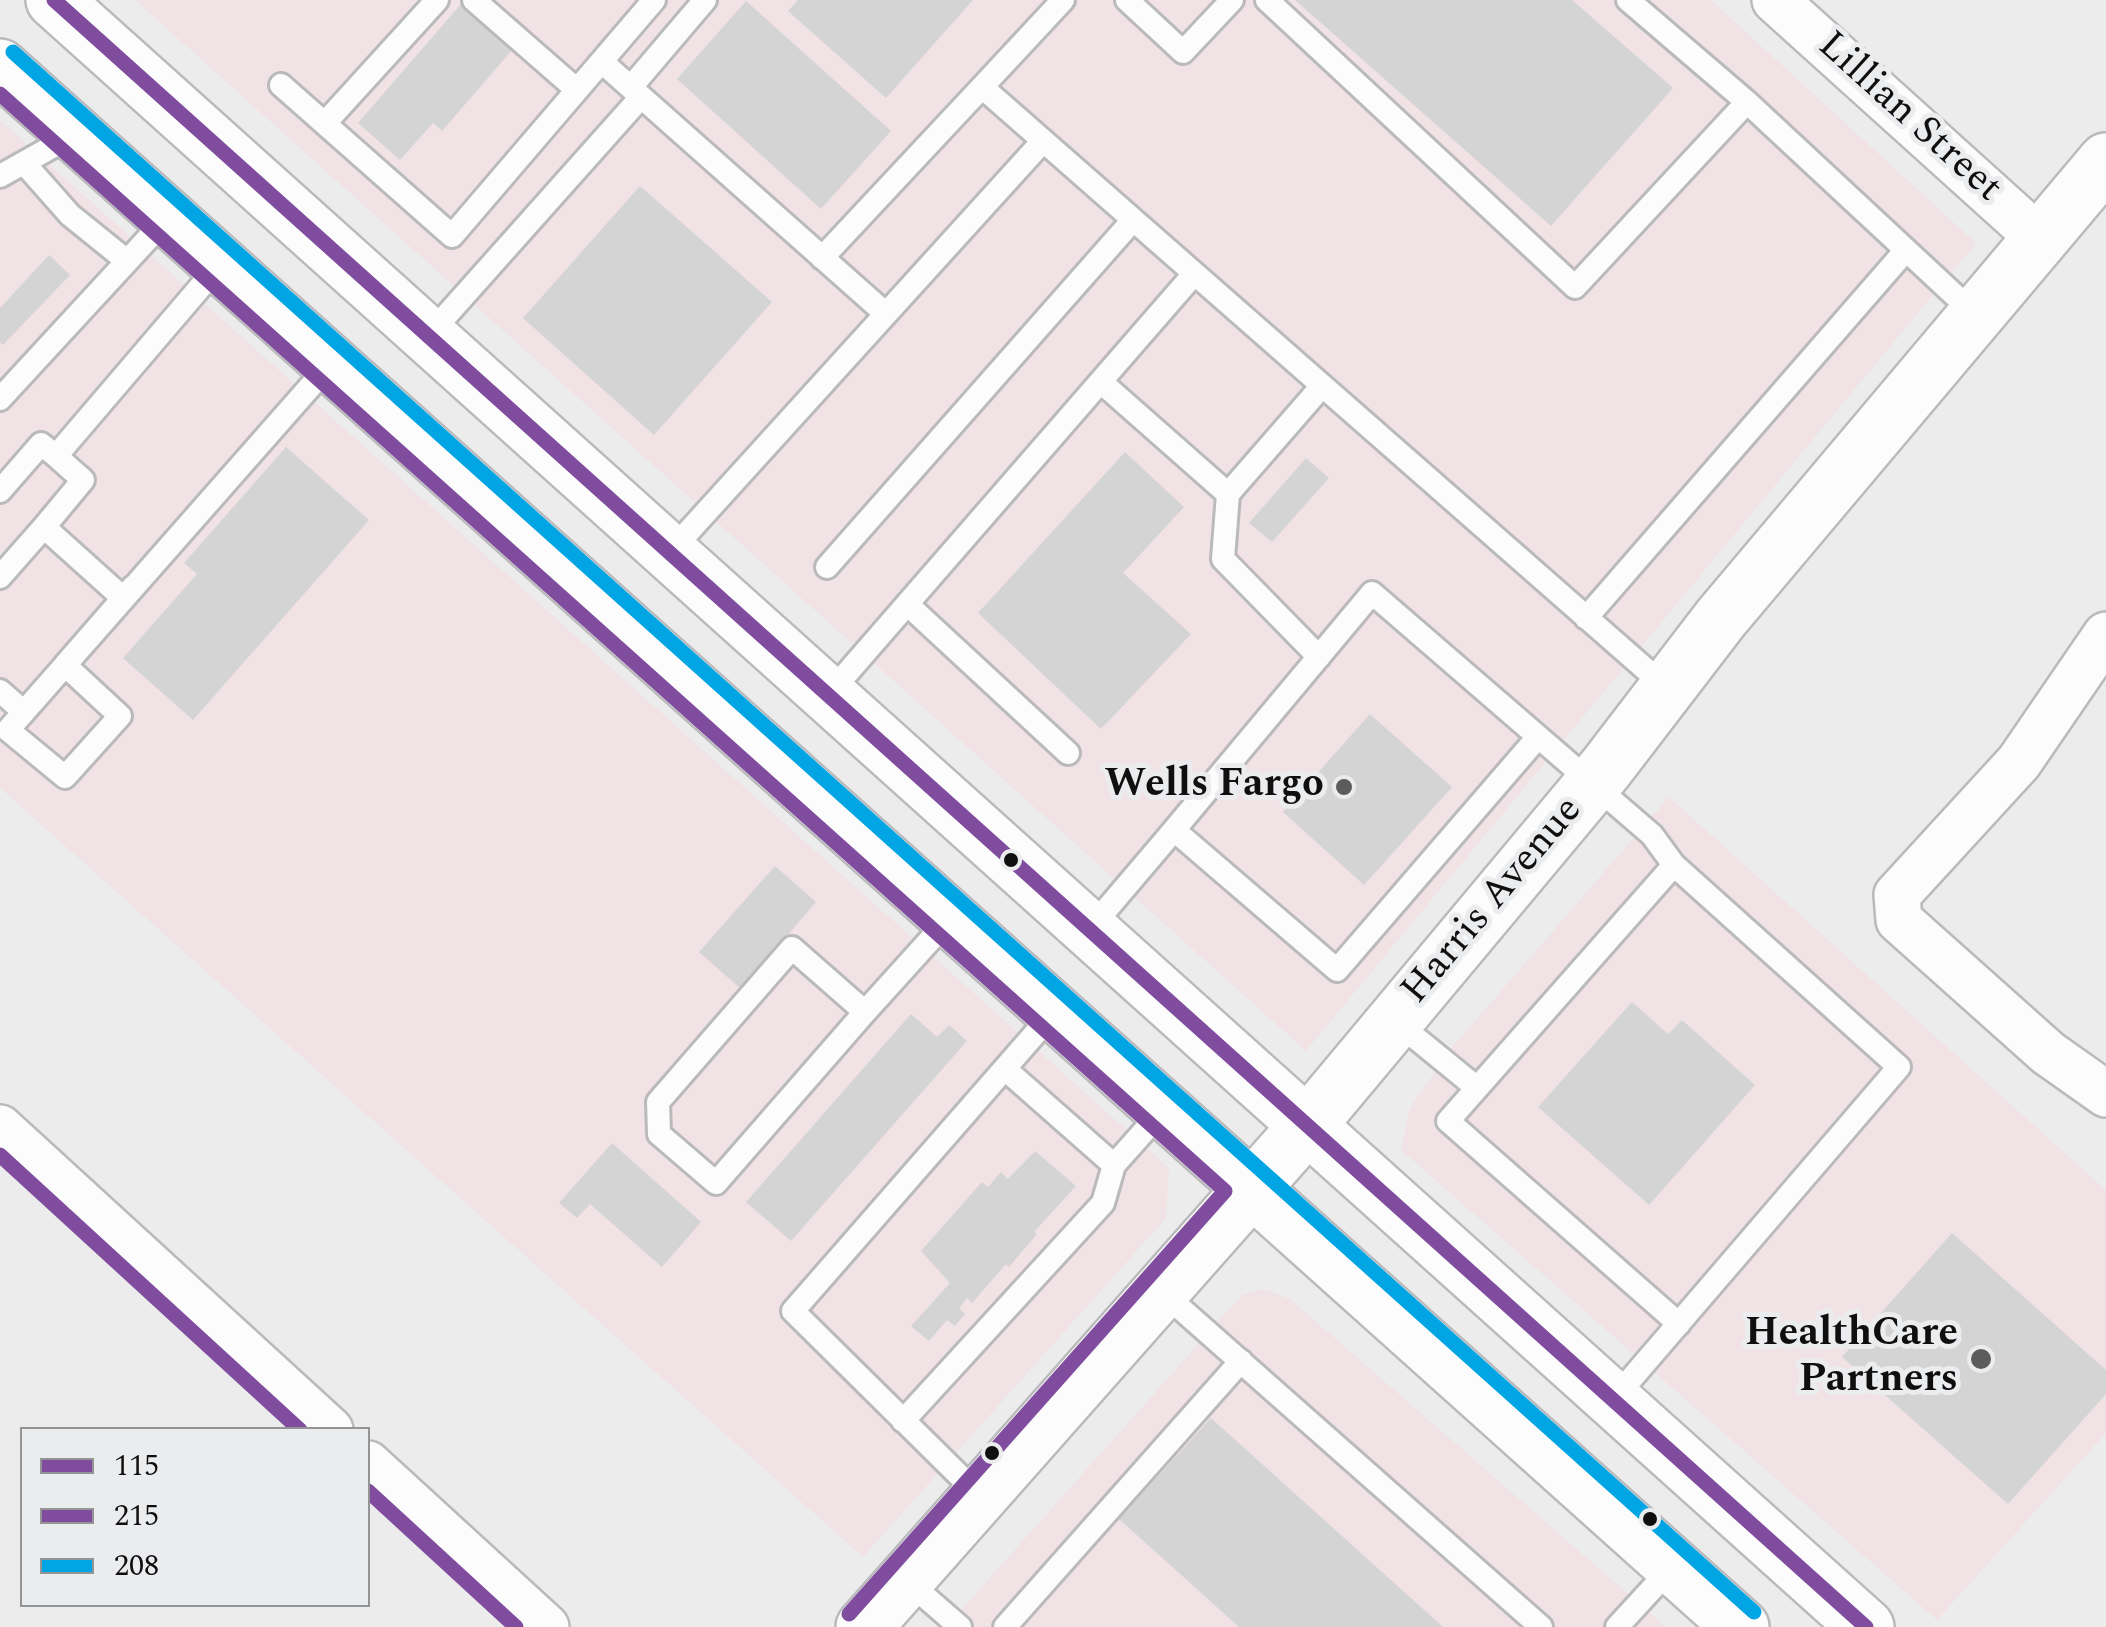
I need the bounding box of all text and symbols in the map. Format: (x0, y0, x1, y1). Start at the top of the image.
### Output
street label: Lillian Street (1806, 24, 2010, 214)
place label: Wells Fargo (1105, 763, 1324, 811)
marker: Wells Fargo (1333, 776, 1355, 798)
street label: Harris Avenue (1393, 789, 1595, 1015)
unlabelled marker (1001, 850, 1021, 870)
place label: HealthCare Partners (1745, 1312, 1958, 1406)
marker: HealthCare Partners (1968, 1346, 1994, 1372)
legend (20, 1427, 370, 1607)
text: 115 (114, 1443, 159, 1489)
unlabelled marker (982, 1443, 1002, 1463)
text: 215 (114, 1493, 159, 1539)
unlabelled marker (1640, 1509, 1660, 1529)
text: 208 (114, 1543, 159, 1589)

